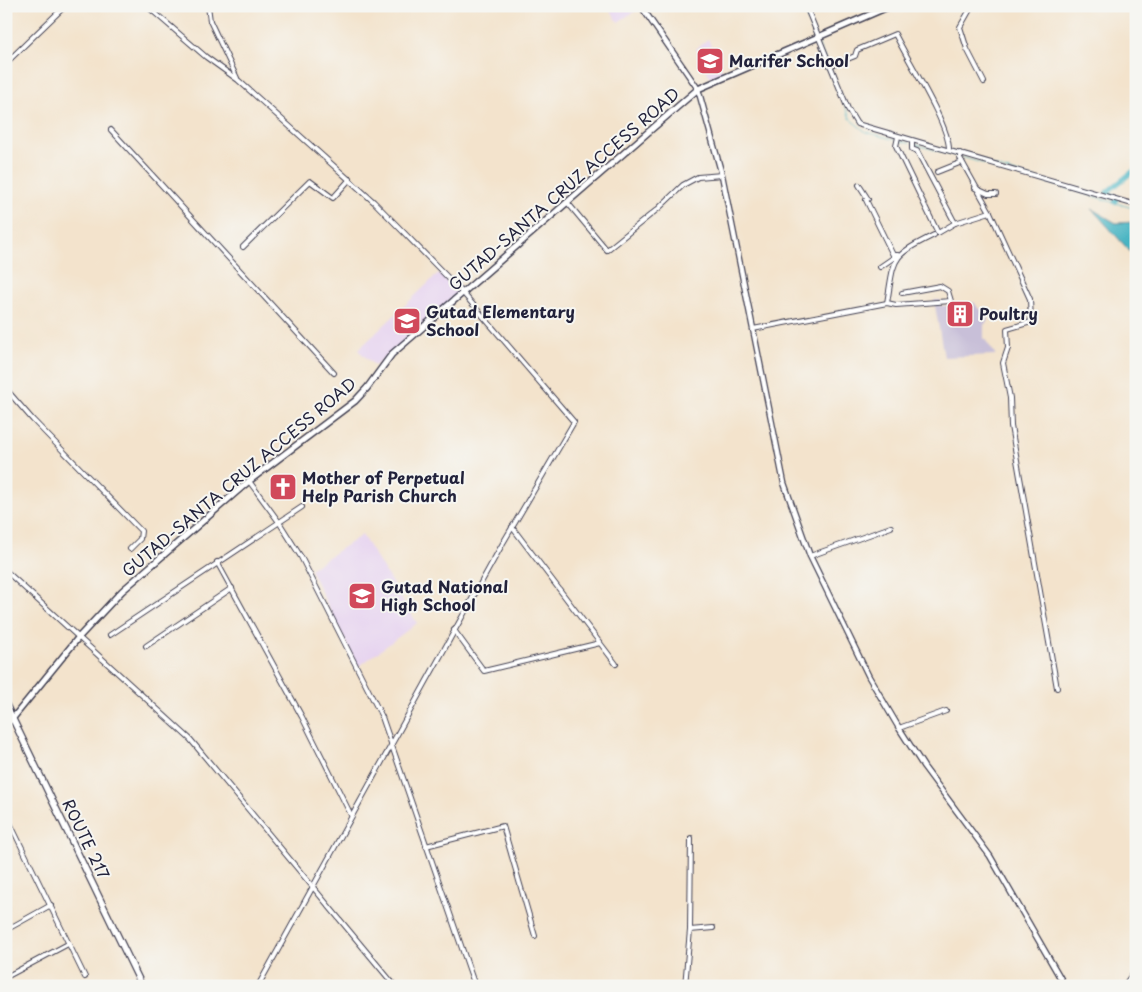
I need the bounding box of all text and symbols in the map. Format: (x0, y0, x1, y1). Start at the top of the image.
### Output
school or university icon: Marifer School (695, 46, 725, 76)
place label: Marifer School (729, 48, 849, 72)
street label: GUTAD-SANTA CRUZ ACCESS ROAD (443, 81, 684, 295)
place label: Gutad Elementary School (426, 299, 575, 341)
building icon: Poultry (945, 299, 975, 329)
place label: Poultry (979, 301, 1038, 325)
school or university icon: Gutad Elementary School (392, 306, 422, 336)
street label: GUTAD-SANTA CRUZ ACCESS ROAD (116, 371, 361, 582)
place label: Mother of Perpetual Help Parish Church (302, 465, 465, 507)
church icon: Mother of Perpetual Help Parish Church (268, 472, 298, 502)
place label: Gutad National High School (381, 574, 508, 616)
school or university icon: Gutad National High School (347, 581, 377, 611)
street label: ROUTE 217 (57, 794, 117, 883)

